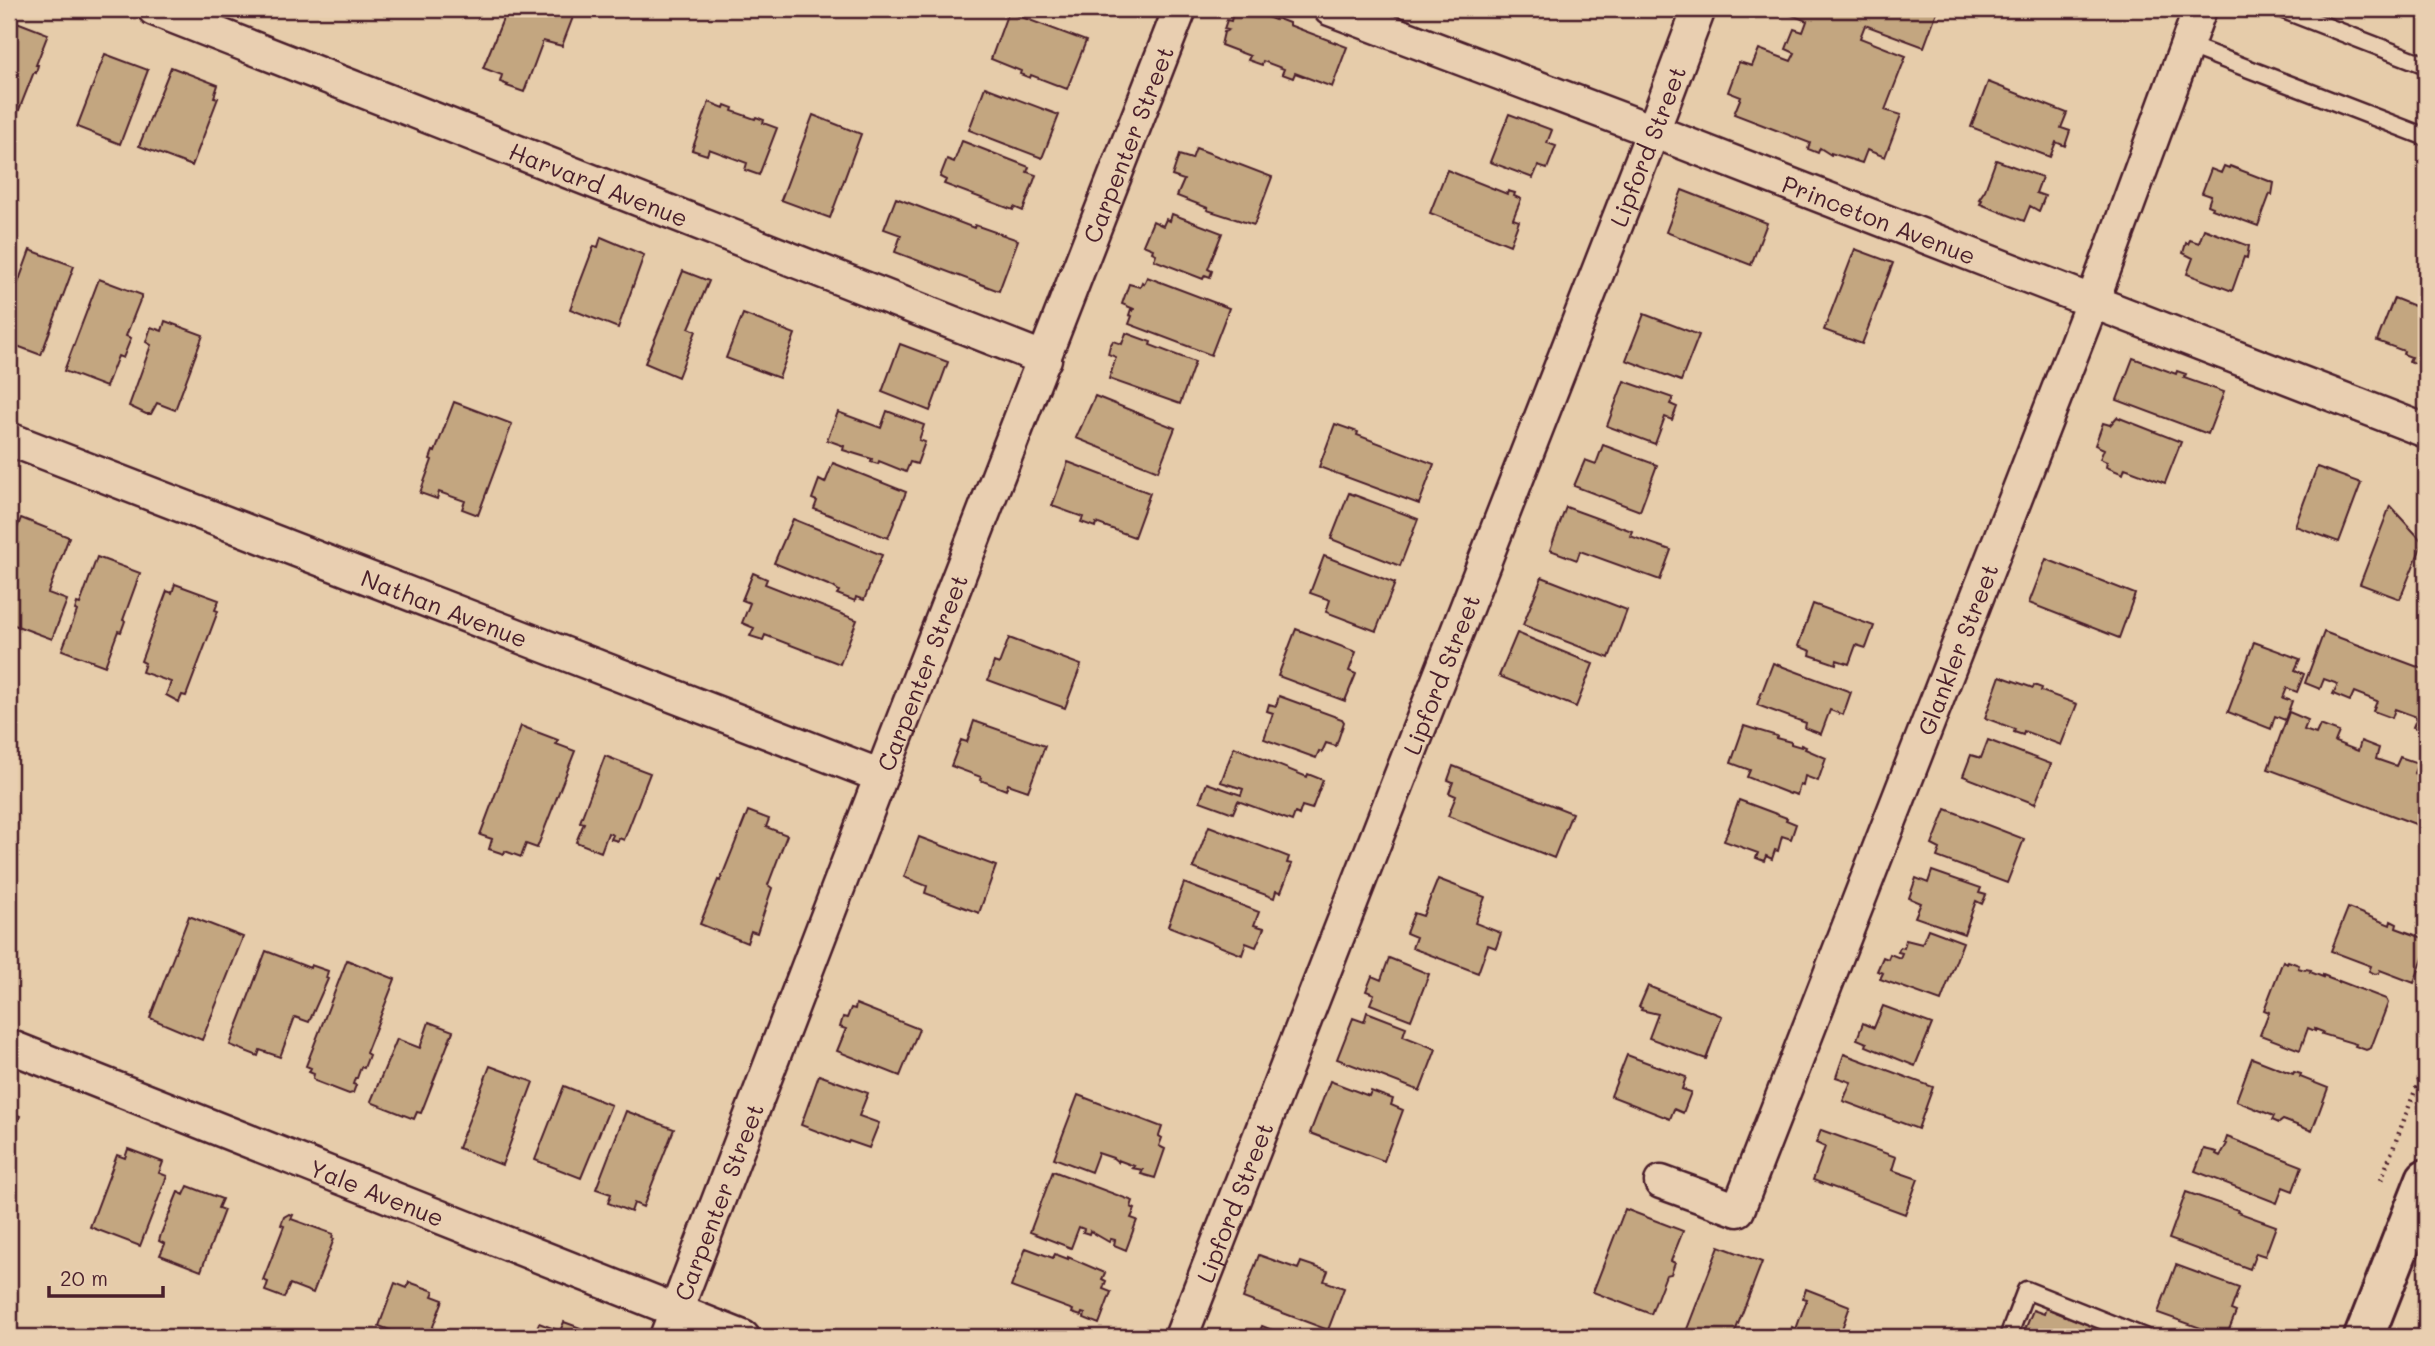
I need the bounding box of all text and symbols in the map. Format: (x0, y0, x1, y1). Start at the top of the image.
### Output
street label: Carpenter Street (1075, 41, 1180, 247)
street label: Lipford Street (1602, 61, 1692, 231)
street label: Harvard Avenue (505, 135, 693, 233)
street label: Princeton Avenue (1778, 167, 1981, 270)
street label: Glankler Street (1909, 559, 2004, 739)
street label: Nathan Avenue (357, 561, 532, 653)
street label: Carpenter Street (869, 570, 974, 775)
street label: Lipford Street (1395, 589, 1486, 759)
street label: Carpenter Street (666, 1099, 770, 1305)
street label: Lipford Street (1188, 1117, 1279, 1287)
street label: Yale Avenue (305, 1151, 449, 1233)
scale bar (49, 1255, 163, 1299)
text: 20 m (60, 1264, 108, 1291)

